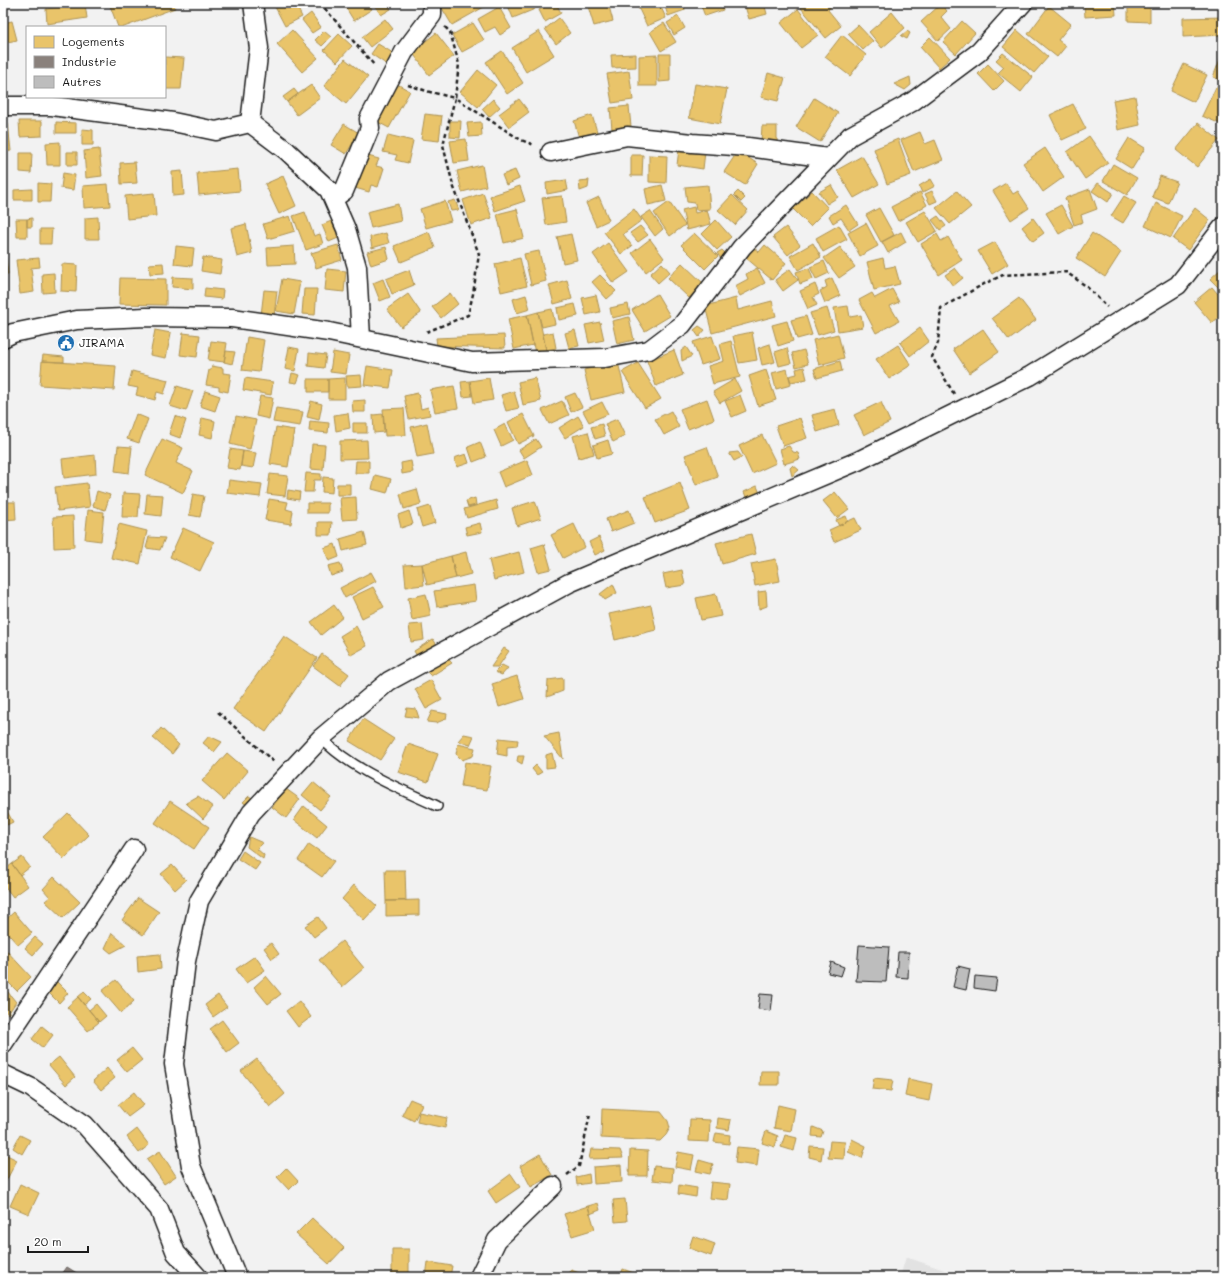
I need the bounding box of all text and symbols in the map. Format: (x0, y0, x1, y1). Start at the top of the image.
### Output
legend (26, 26, 166, 98)
text: Logements (62, 33, 125, 49)
text: Industrie (62, 53, 116, 69)
text: Autres (62, 73, 102, 89)
public building icon: JIRAMA (56, 333, 76, 353)
place label: JIRAMA (79, 334, 125, 350)
scale bar (28, 1228, 88, 1254)
text: 20 m (34, 1233, 62, 1249)

